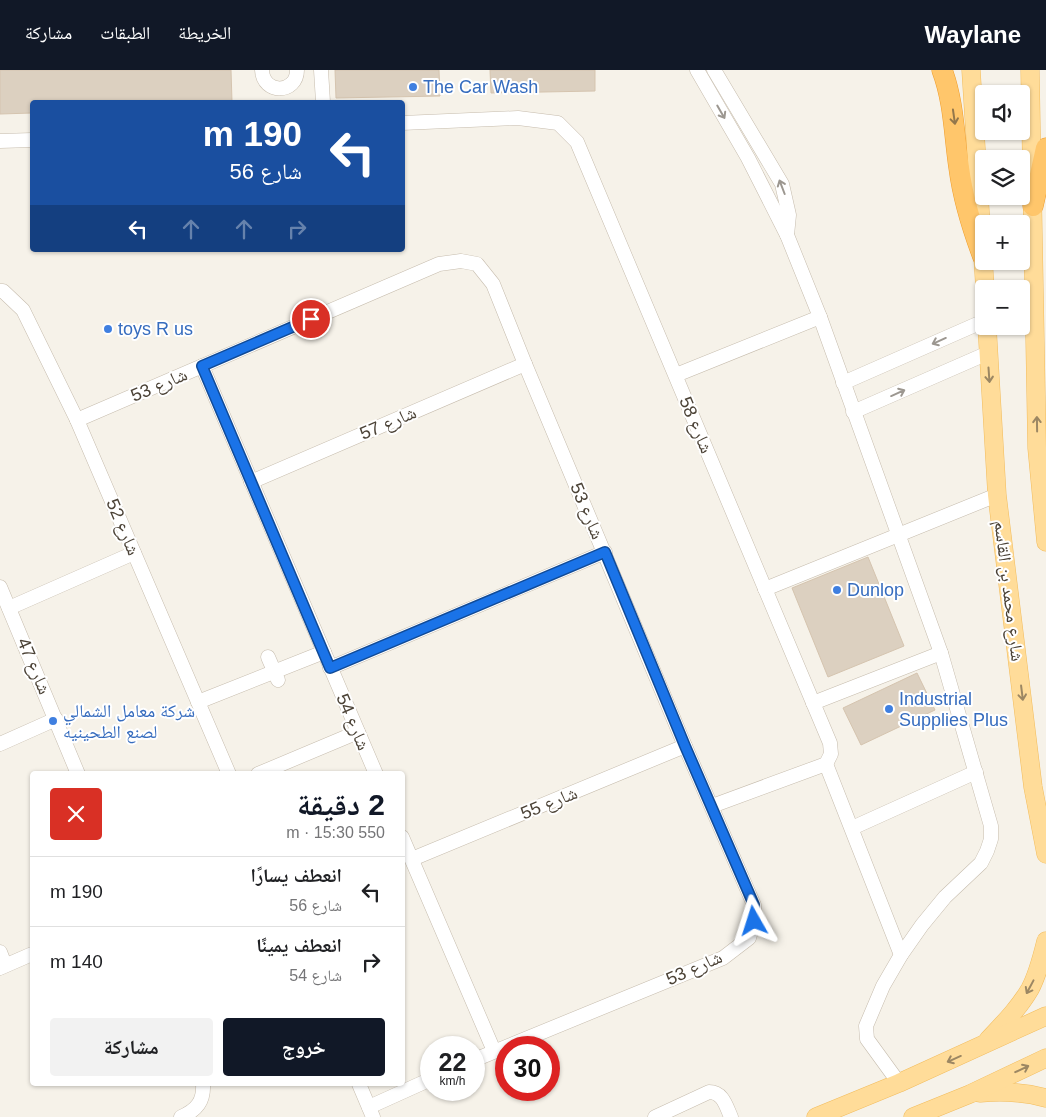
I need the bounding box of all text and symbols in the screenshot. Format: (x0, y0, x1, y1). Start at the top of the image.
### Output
text: Waylane (925, 21, 1021, 48)
text: مشاركة (25, 23, 72, 43)
text: الطبقات (100, 23, 150, 43)
text: الخريطة (178, 23, 231, 43)
place label: The Car Wash (423, 77, 538, 97)
marker: The Car Wash (407, 81, 419, 93)
map controls (975, 85, 1030, 335)
button: sound (975, 85, 1030, 140)
one-way arrow (717, 104, 727, 119)
one-way arrow (949, 109, 959, 125)
text: 190 m (203, 114, 302, 153)
icon: left (320, 120, 385, 185)
button: layers (975, 150, 1030, 205)
text: شارع 56 (230, 159, 302, 184)
one-way arrow (777, 180, 786, 195)
icon: left (124, 215, 152, 243)
icon: ahead (177, 215, 205, 243)
icon: ahead (230, 215, 258, 243)
icon: right (283, 215, 311, 243)
button: + (975, 215, 1030, 270)
button: − (975, 280, 1030, 335)
pin (290, 298, 332, 340)
icon: arrive (297, 305, 325, 333)
place label: toys R us (118, 319, 193, 339)
marker: toys R us (102, 323, 114, 335)
one-way arrow (932, 336, 947, 346)
street label: شارع 53 (128, 364, 191, 407)
one-way arrow (985, 367, 994, 383)
one-way arrow (890, 387, 905, 397)
street label: شارع 58 (674, 394, 717, 457)
street label: شارع 57 (357, 402, 420, 445)
one-way arrow (1032, 416, 1041, 432)
street label: شارع 53 (565, 480, 608, 543)
street label: شارع 52 (101, 496, 144, 559)
street label: شارع محمد بن القاسم (988, 519, 1028, 663)
place label: Dunlop (847, 580, 904, 600)
marker: Dunlop (831, 584, 843, 596)
street label: شارع 47 (12, 635, 55, 698)
one-way arrow (1017, 685, 1027, 701)
place label: Industrial Supplies Plus (899, 689, 1008, 730)
street label: شارع 54 (331, 691, 374, 754)
place label: شركة معامل الشمالي لصنع الطحينيه (63, 701, 195, 744)
marker: Industrial Supplies Plus (883, 703, 895, 715)
marker: شركة معامل الشمالي لصنع الطحينيه (47, 715, 59, 727)
street label: شارع 55 (518, 783, 581, 824)
button: close (50, 788, 102, 840)
text: 2 دقيقة (297, 788, 385, 821)
text: 550 m · 15:30 (286, 824, 385, 841)
text: انعطف يسارًا (251, 865, 342, 886)
icon: left (357, 878, 385, 906)
text: 190 m (50, 881, 103, 902)
position arrow (727, 894, 779, 946)
text: شارع 56 (289, 897, 342, 914)
text: انعطف يمينًا (256, 935, 342, 956)
street label: شارع 53 (663, 947, 726, 990)
icon: right (357, 948, 385, 976)
text: 140 m (50, 951, 103, 972)
text: شارع 54 (289, 967, 342, 984)
one-way arrow (1025, 979, 1035, 994)
button: مشاركة (50, 1018, 213, 1076)
button: خروج (223, 1018, 385, 1076)
speed limit sign: 30 (495, 1036, 560, 1101)
text: 22 (439, 1048, 466, 1076)
one-way arrow (947, 1054, 962, 1064)
one-way arrow (1014, 1064, 1029, 1074)
text: km/h (439, 1074, 466, 1088)

